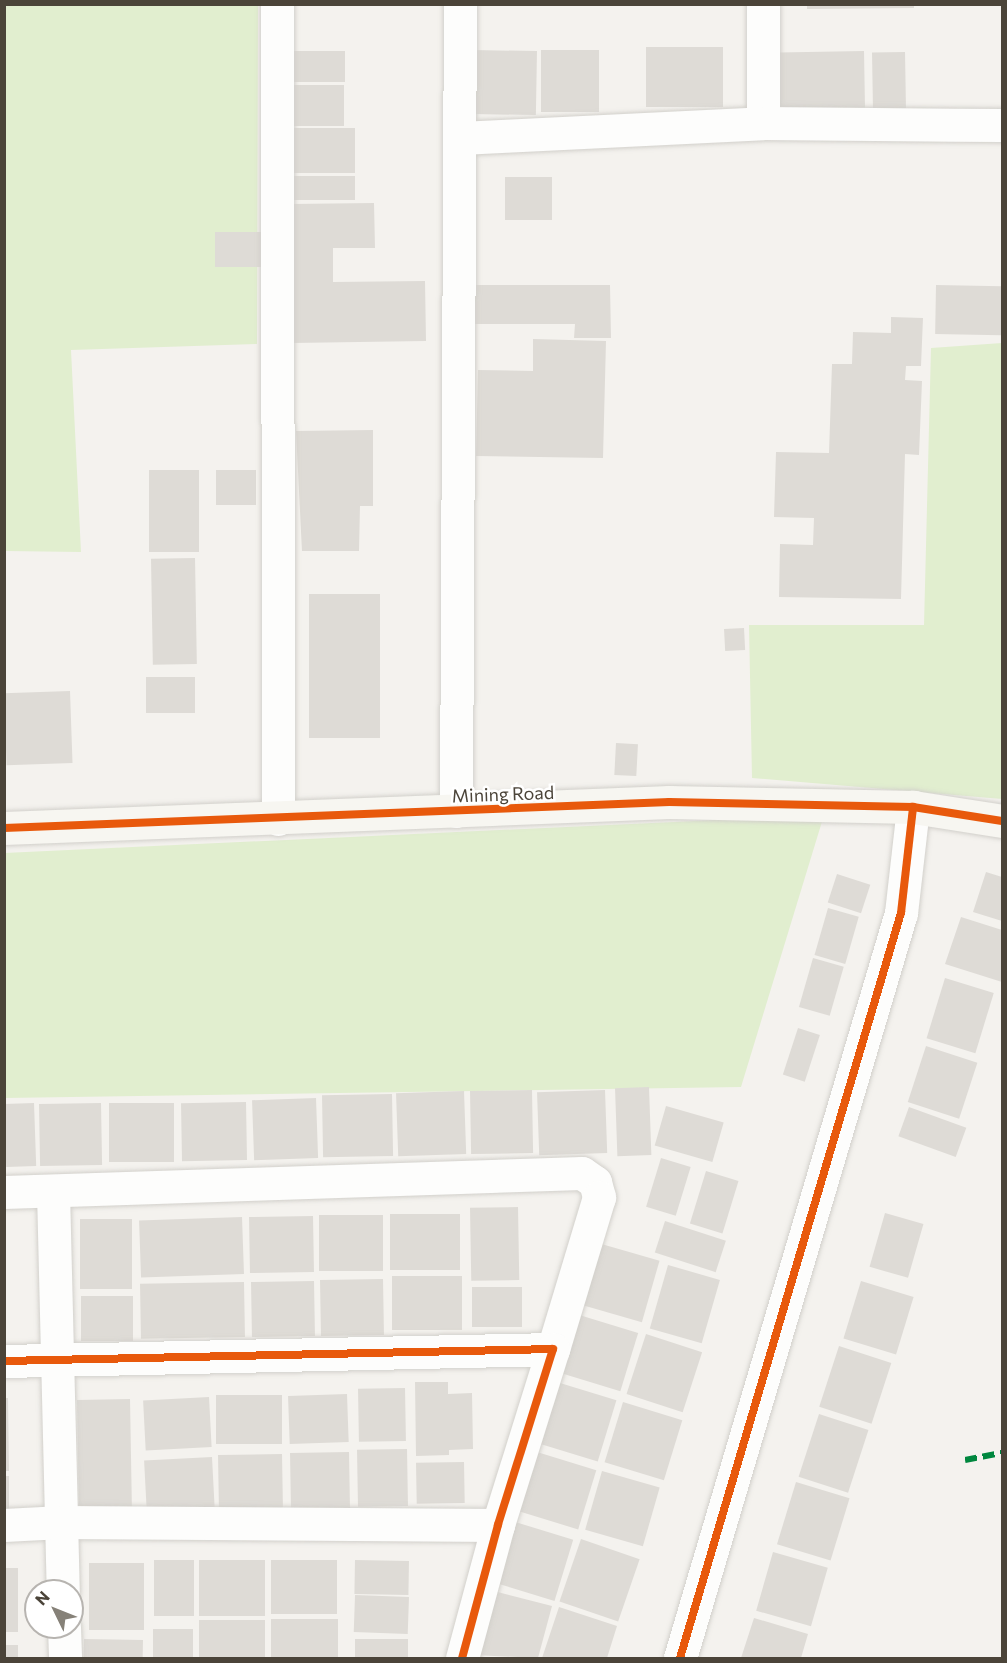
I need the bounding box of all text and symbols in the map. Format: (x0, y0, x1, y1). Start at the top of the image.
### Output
street label: Mining Road (451, 781, 555, 807)
north arrow (24, 1579, 84, 1639)
text: N (31, 1587, 53, 1609)

